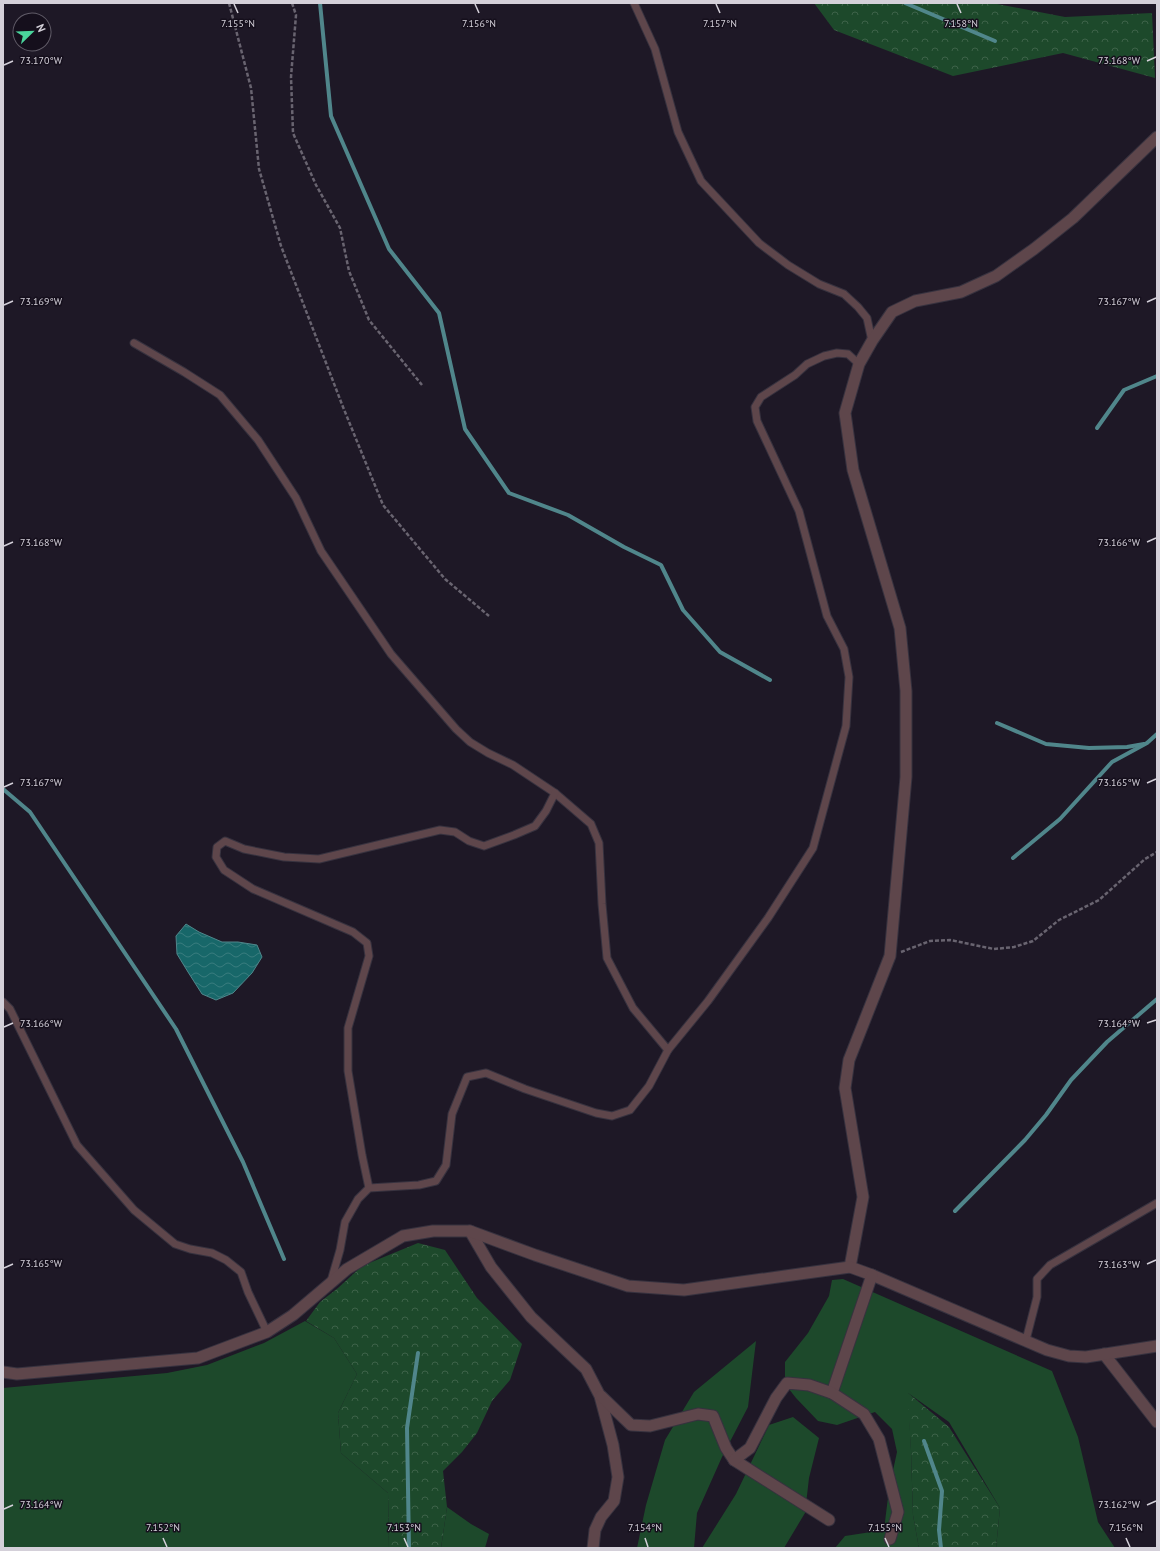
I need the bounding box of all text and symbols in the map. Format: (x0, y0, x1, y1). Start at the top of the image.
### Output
north arrow (12, 12, 52, 52)
text: 7.155°N (221, 17, 255, 30)
text: 7.156°N (462, 17, 496, 30)
text: 7.157°N (703, 17, 737, 30)
text: 7.158°N (944, 17, 978, 30)
text: N (33, 22, 49, 34)
text: 73.170°W (20, 54, 63, 67)
text: 73.168°W (1098, 54, 1141, 67)
text: 73.169°W (20, 295, 63, 308)
text: 73.167°W (1098, 295, 1141, 308)
text: 73.168°W (20, 536, 63, 549)
text: 73.166°W (1098, 536, 1141, 549)
text: 73.167°W (20, 776, 63, 789)
text: 73.165°W (1098, 776, 1141, 789)
text: 73.166°W (20, 1017, 63, 1030)
text: 73.164°W (1098, 1017, 1141, 1030)
text: 73.165°W (20, 1257, 63, 1270)
text: 73.163°W (1098, 1258, 1141, 1271)
text: 73.164°W (20, 1498, 63, 1511)
text: 73.162°W (1098, 1498, 1141, 1511)
text: 7.152°N (146, 1521, 180, 1534)
text: 7.153°N (387, 1521, 421, 1534)
text: 7.154°N (628, 1521, 662, 1534)
text: 7.155°N (868, 1521, 902, 1534)
text: 7.156°N (1109, 1521, 1143, 1534)

